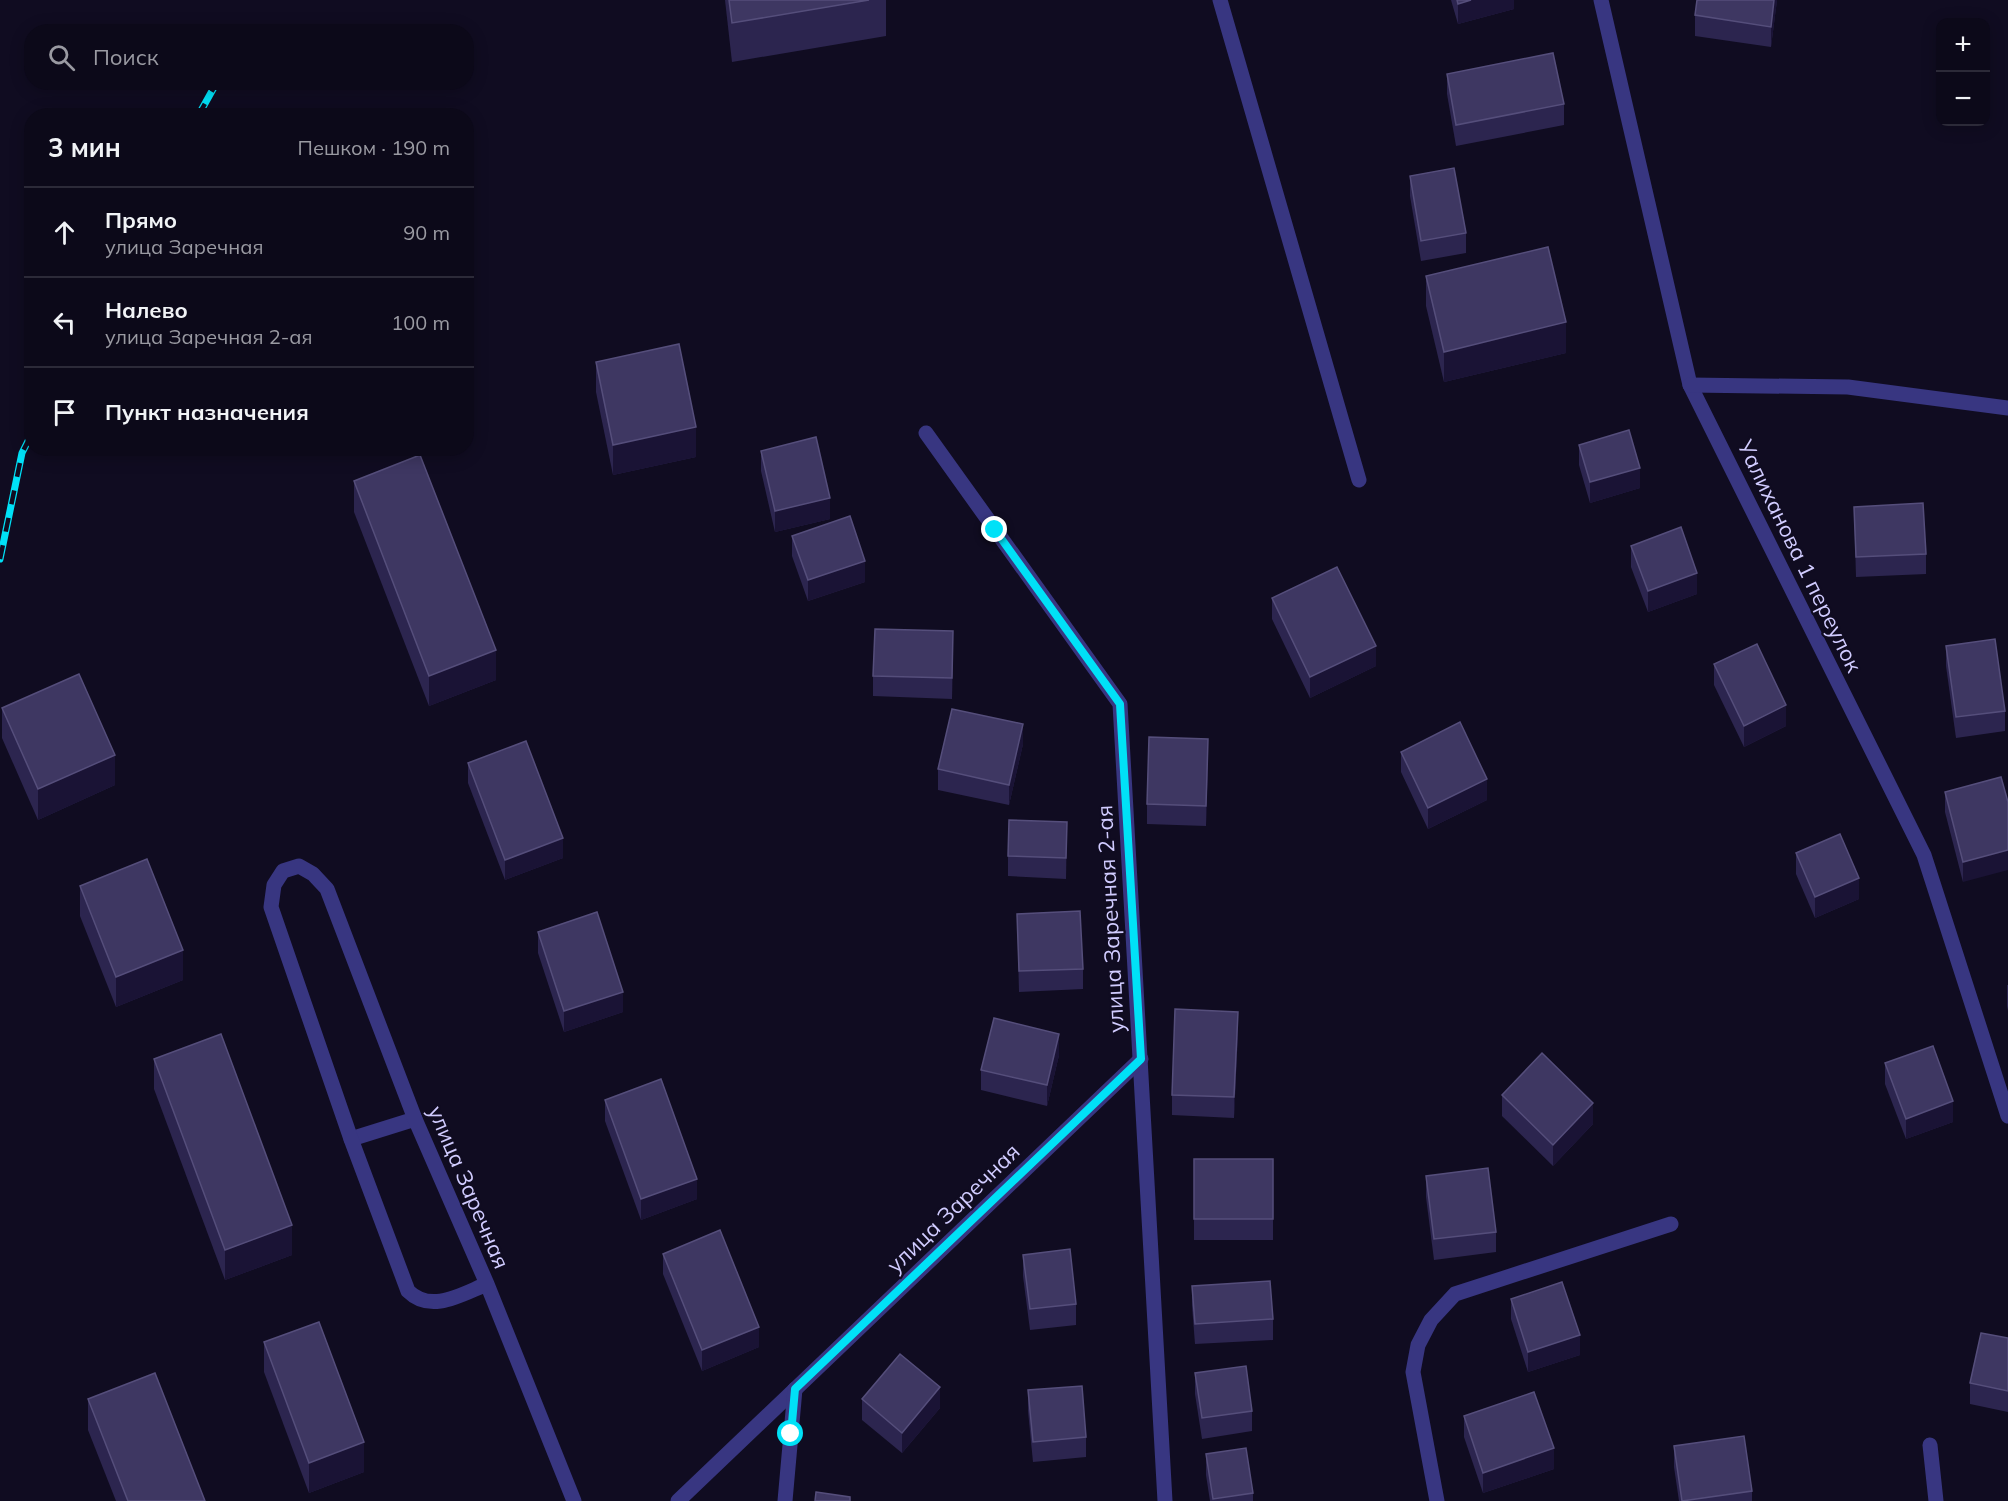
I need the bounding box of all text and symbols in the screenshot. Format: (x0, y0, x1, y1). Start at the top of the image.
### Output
map controls (1936, 18, 1990, 126)
button: + (1936, 18, 1990, 72)
search box (24, 24, 474, 90)
icon: search (45, 41, 78, 74)
text: Поиск (93, 43, 159, 71)
button: − (1936, 72, 1990, 126)
text: 3 мин (48, 131, 121, 164)
text: Пешком · 190 m (298, 135, 450, 160)
text: Прямо (105, 206, 177, 234)
icon: ahead (48, 216, 81, 249)
text: 90 m (403, 220, 450, 245)
text: улица Заречная (105, 234, 263, 259)
text: Налево (105, 296, 188, 324)
icon: left (48, 306, 81, 339)
text: 100 m (391, 310, 450, 335)
text: улица Заречная 2-ая (105, 324, 312, 349)
icon: arrive (48, 396, 81, 429)
text: Пункт назначения (105, 398, 309, 426)
street label: Уалиханова 1 переулок (1731, 434, 1869, 677)
route end (981, 516, 1007, 542)
street label: улица Заречная 2-ая (1090, 804, 1130, 1034)
street label: улица Заречная (422, 1101, 516, 1273)
street label: улица Заречная (881, 1137, 1025, 1279)
route start (777, 1420, 803, 1446)

